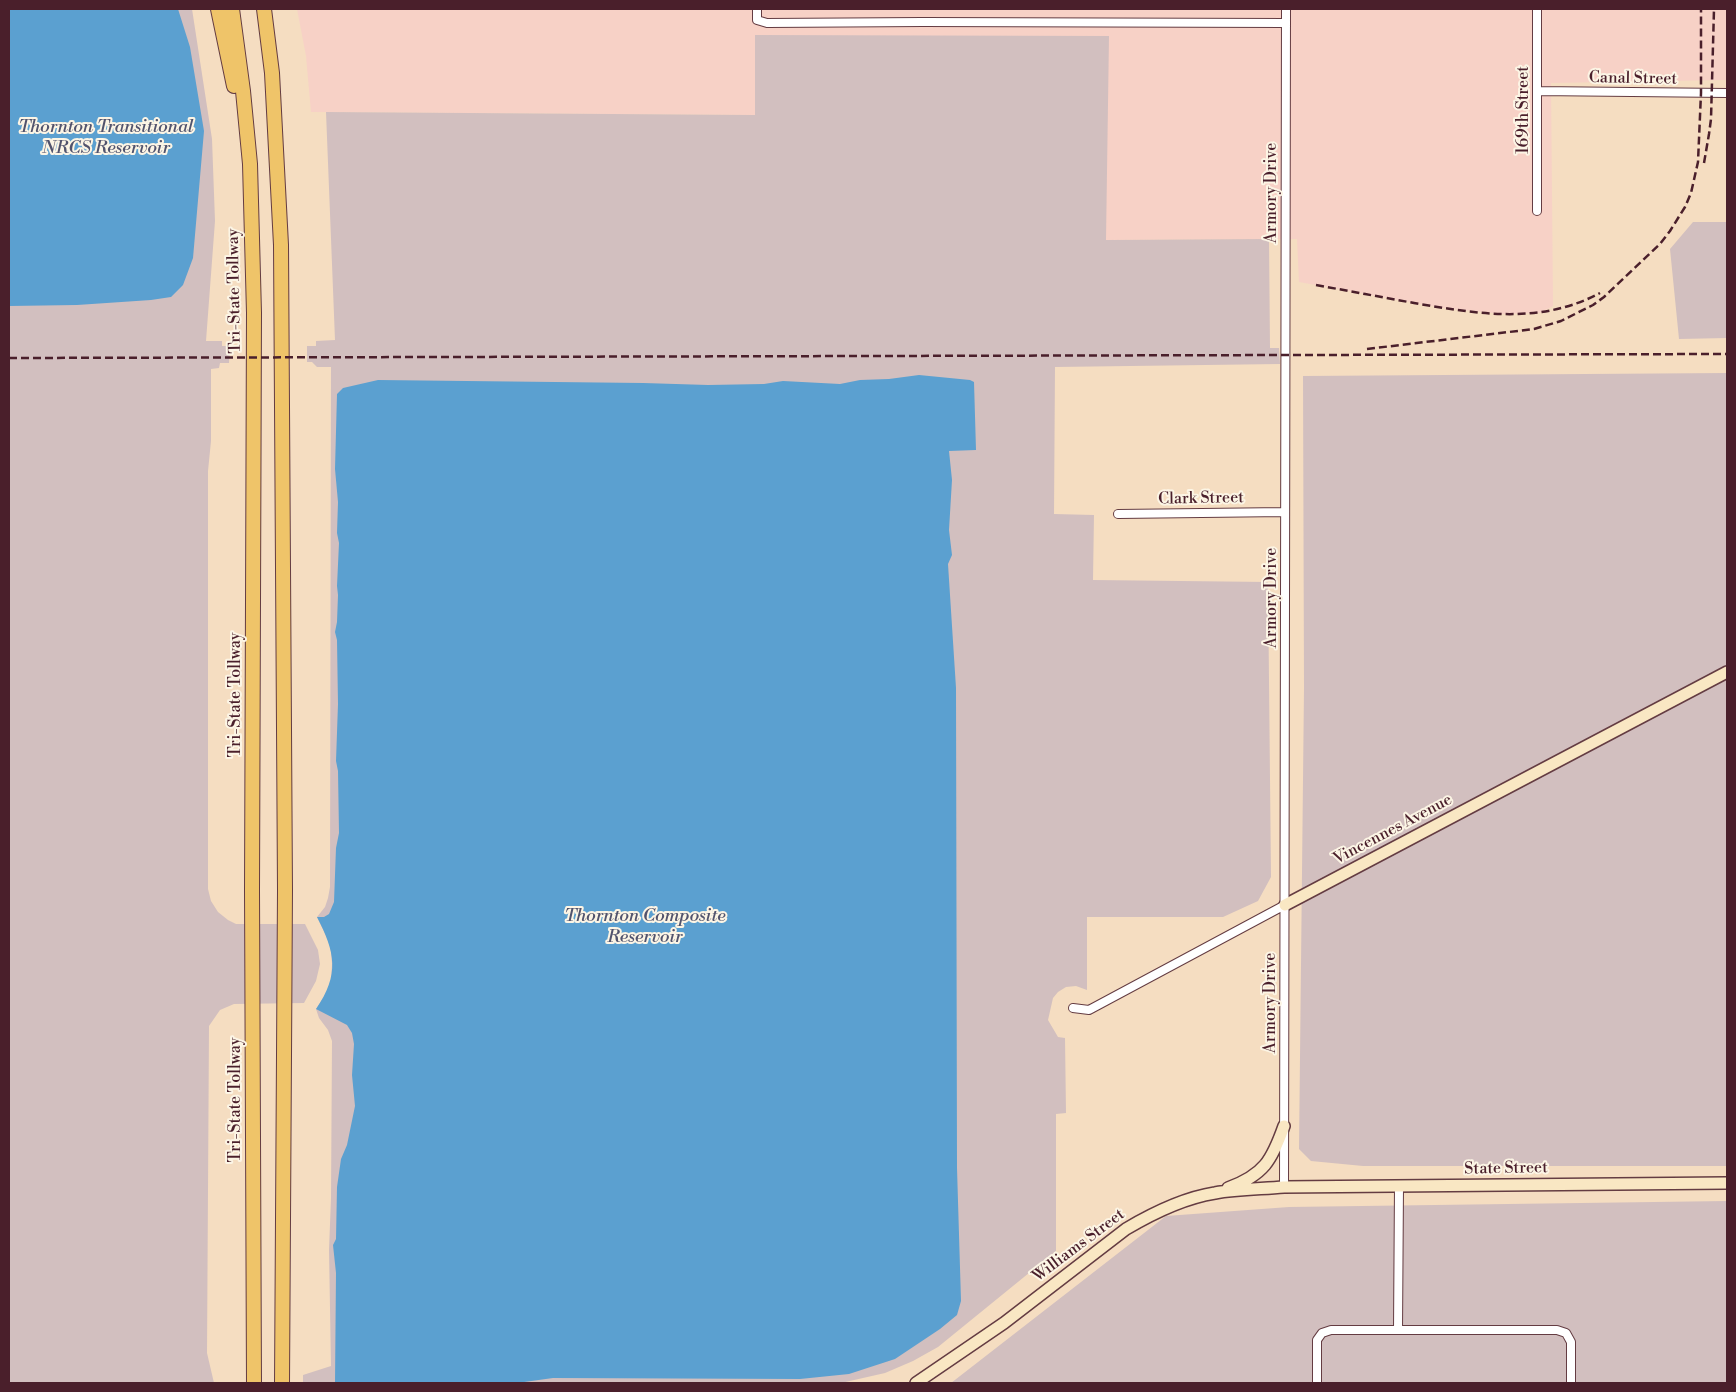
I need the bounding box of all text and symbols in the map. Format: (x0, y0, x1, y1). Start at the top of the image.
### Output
street label: 169th Street (1514, 66, 1534, 154)
street label: Canal Street (1589, 69, 1677, 89)
water label: Thornton Transitional NRCS Reservoir (18, 117, 194, 160)
street label: Armory Drive (1262, 143, 1282, 243)
street label: Tri-State Tollway (224, 228, 246, 354)
street label: Clark Street (1158, 489, 1244, 509)
street label: Armory Drive (1262, 548, 1282, 648)
street label: Tri-State Tollway (226, 632, 246, 758)
street label: Vincennes Avenue (1330, 791, 1456, 869)
water label: Thornton Composite Reservoir (564, 906, 726, 949)
street label: Armory Drive (1261, 953, 1281, 1053)
street label: Tri-State Tollway (226, 1037, 246, 1163)
street label: State Street (1464, 1159, 1548, 1179)
street label: Williams Street (1029, 1205, 1129, 1287)

